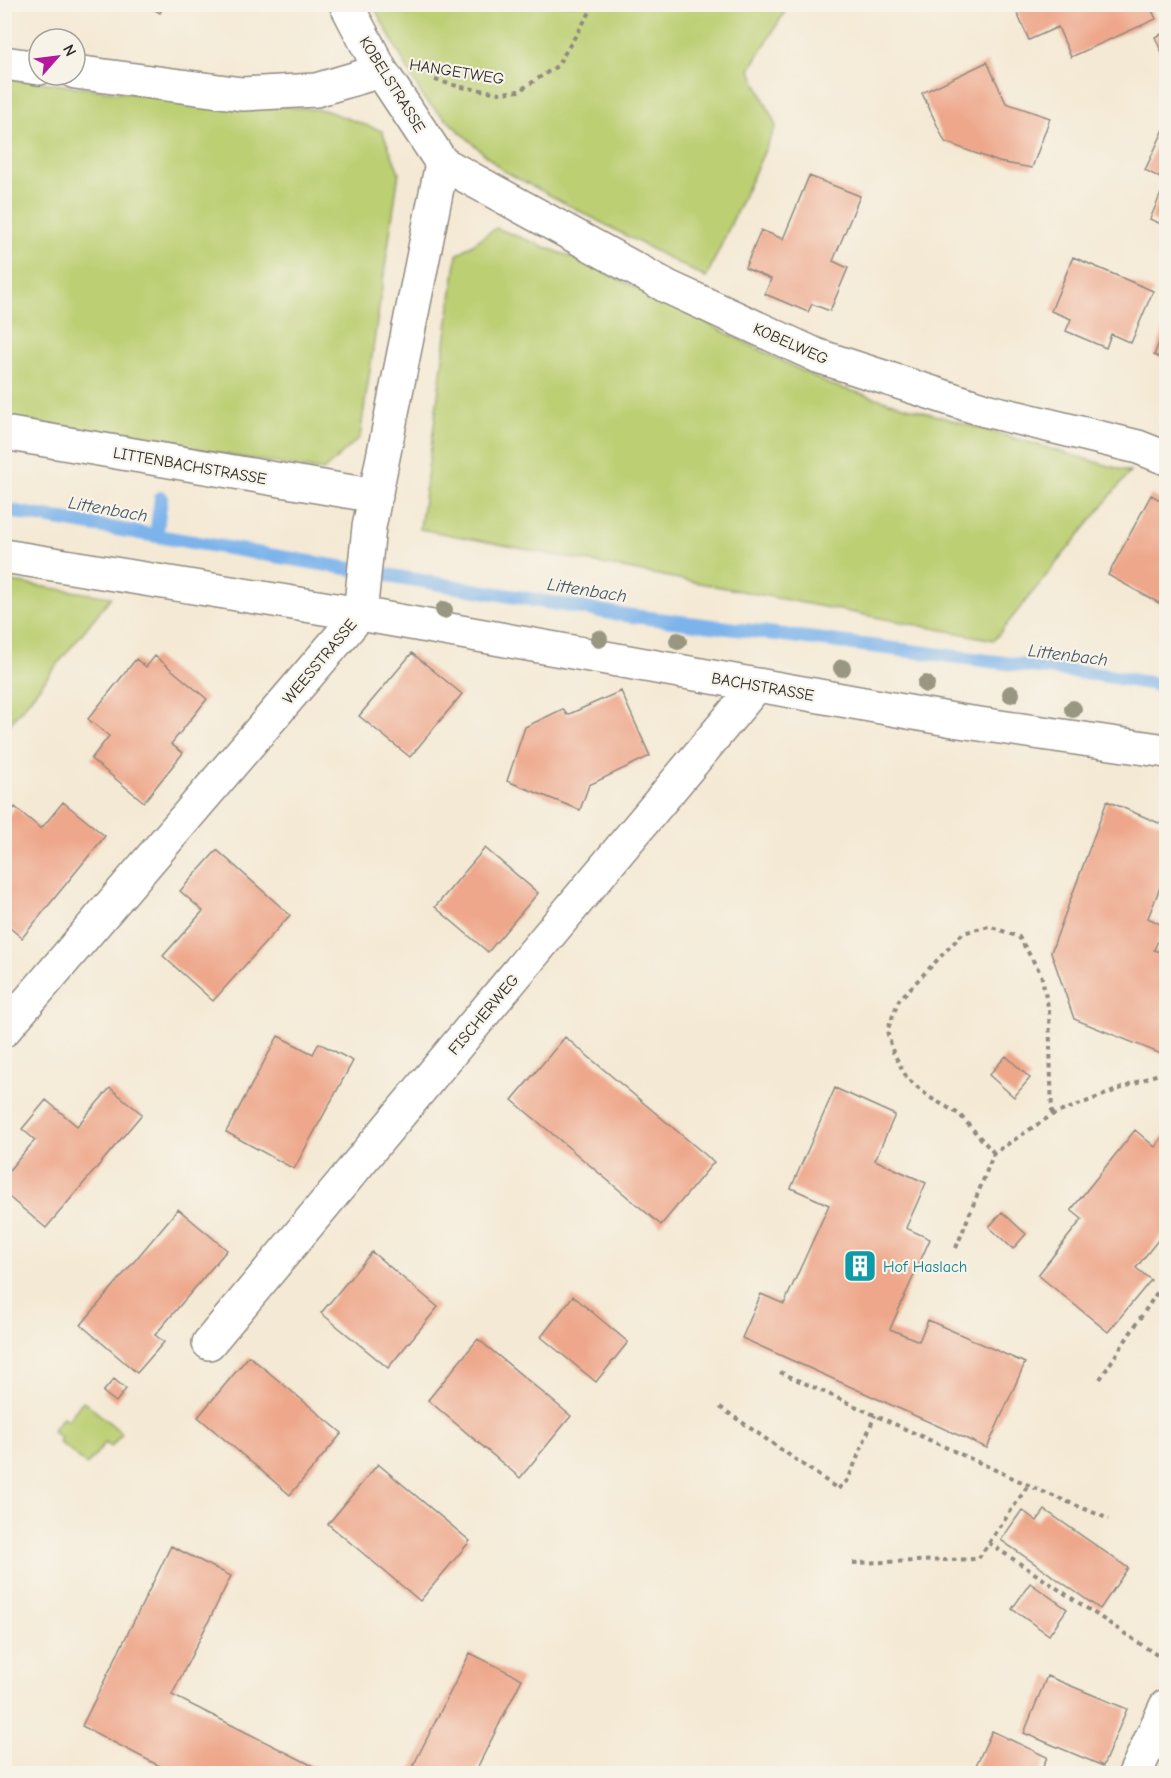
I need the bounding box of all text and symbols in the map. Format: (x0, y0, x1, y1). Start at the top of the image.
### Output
north arrow (27, 27, 87, 87)
street label: KOBELSTRASSE (356, 33, 429, 136)
text: N (59, 42, 80, 59)
street label: HANGETWEG (408, 56, 505, 88)
street label: KOBELWEG (750, 319, 831, 368)
street label: LITTENBACHSTRASSE (112, 444, 268, 488)
water label: Littenbach (67, 492, 149, 527)
water label: Littenbach (546, 574, 628, 607)
street label: WEESSTRASSE (279, 615, 361, 708)
water label: Littenbach (1027, 640, 1109, 671)
street label: BACHSTRASSE (710, 669, 816, 705)
street label: FISCHERWEG (445, 971, 523, 1059)
building icon: Hof Haslach (842, 1248, 878, 1284)
place label: Hof Haslach (883, 1258, 967, 1276)

